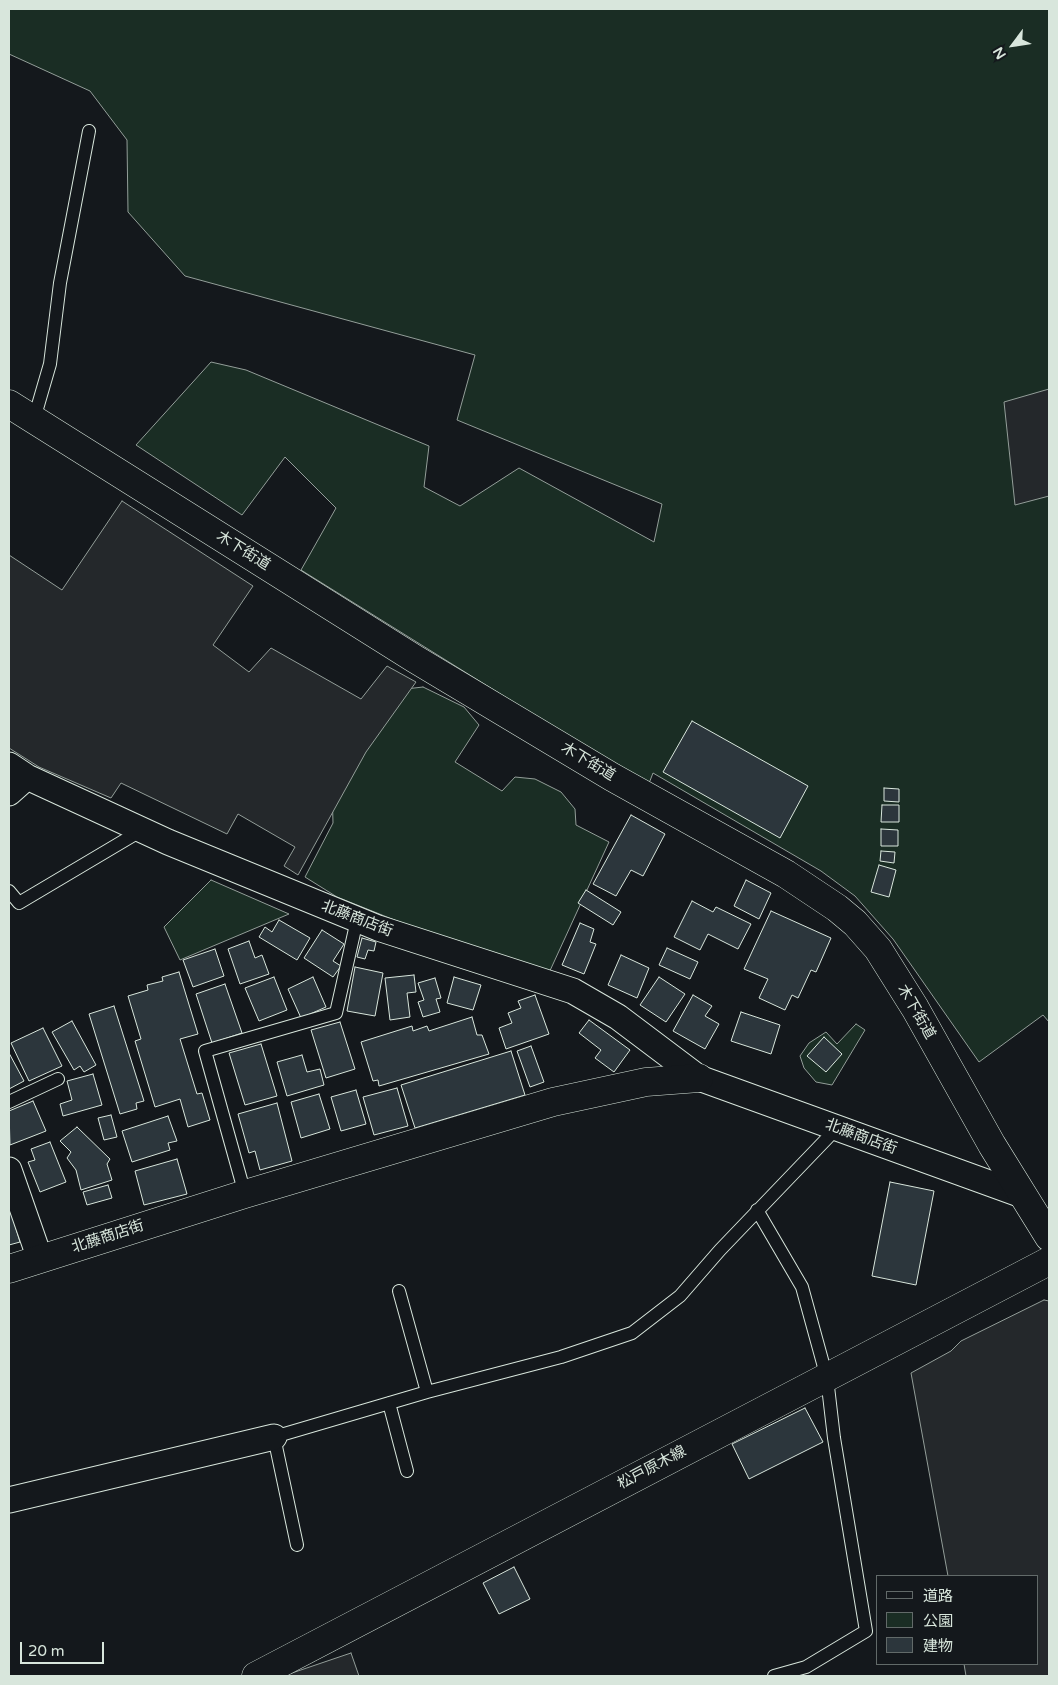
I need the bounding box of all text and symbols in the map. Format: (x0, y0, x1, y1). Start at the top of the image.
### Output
north arrow (988, 20, 1038, 70)
text: N (990, 44, 1010, 62)
street label: 木下街道 (213, 527, 273, 575)
street label: 木下街道 (558, 739, 618, 785)
street label: 北藤商店街 (319, 897, 395, 941)
street label: 木下街道 (893, 982, 939, 1042)
street label: 北藤商店街 (823, 1116, 899, 1158)
street label: 北藤商店街 (70, 1217, 146, 1257)
street label: 松戸原木線 (615, 1442, 689, 1494)
legend (876, 1575, 1038, 1665)
text: 道路 (923, 1587, 953, 1605)
text: 公園 (923, 1612, 953, 1630)
scale bar (22, 1632, 106, 1664)
text: 建物 (923, 1637, 953, 1655)
text: 20 m (28, 1642, 65, 1660)

